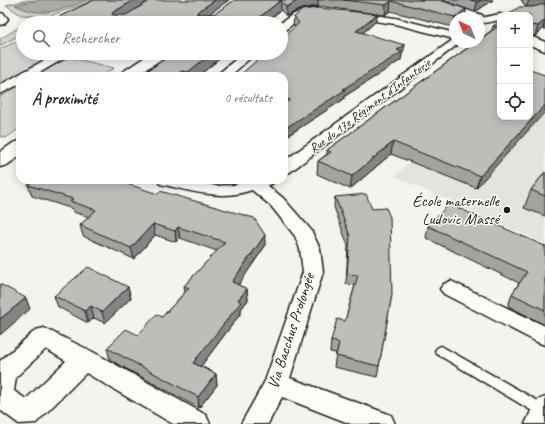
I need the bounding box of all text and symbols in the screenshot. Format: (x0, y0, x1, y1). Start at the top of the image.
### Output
north arrow (449, 12, 485, 48)
map controls (497, 12, 533, 120)
button: + (497, 12, 533, 48)
search box (16, 16, 288, 60)
icon: search (30, 27, 52, 49)
text: Rechercher (62, 29, 120, 48)
button: − (497, 48, 533, 84)
street label: Rue du 17e Régiment d'Infanterie (306, 55, 434, 157)
button: locate (497, 84, 533, 120)
text: À proximité (32, 88, 97, 109)
text: 0 résultats (224, 90, 272, 106)
place label: École maternelle Ludovic Massé (412, 191, 502, 229)
marker: École maternelle Ludovic Massé (502, 205, 512, 215)
street label: Via Bacchus Prolongée (263, 269, 320, 391)

